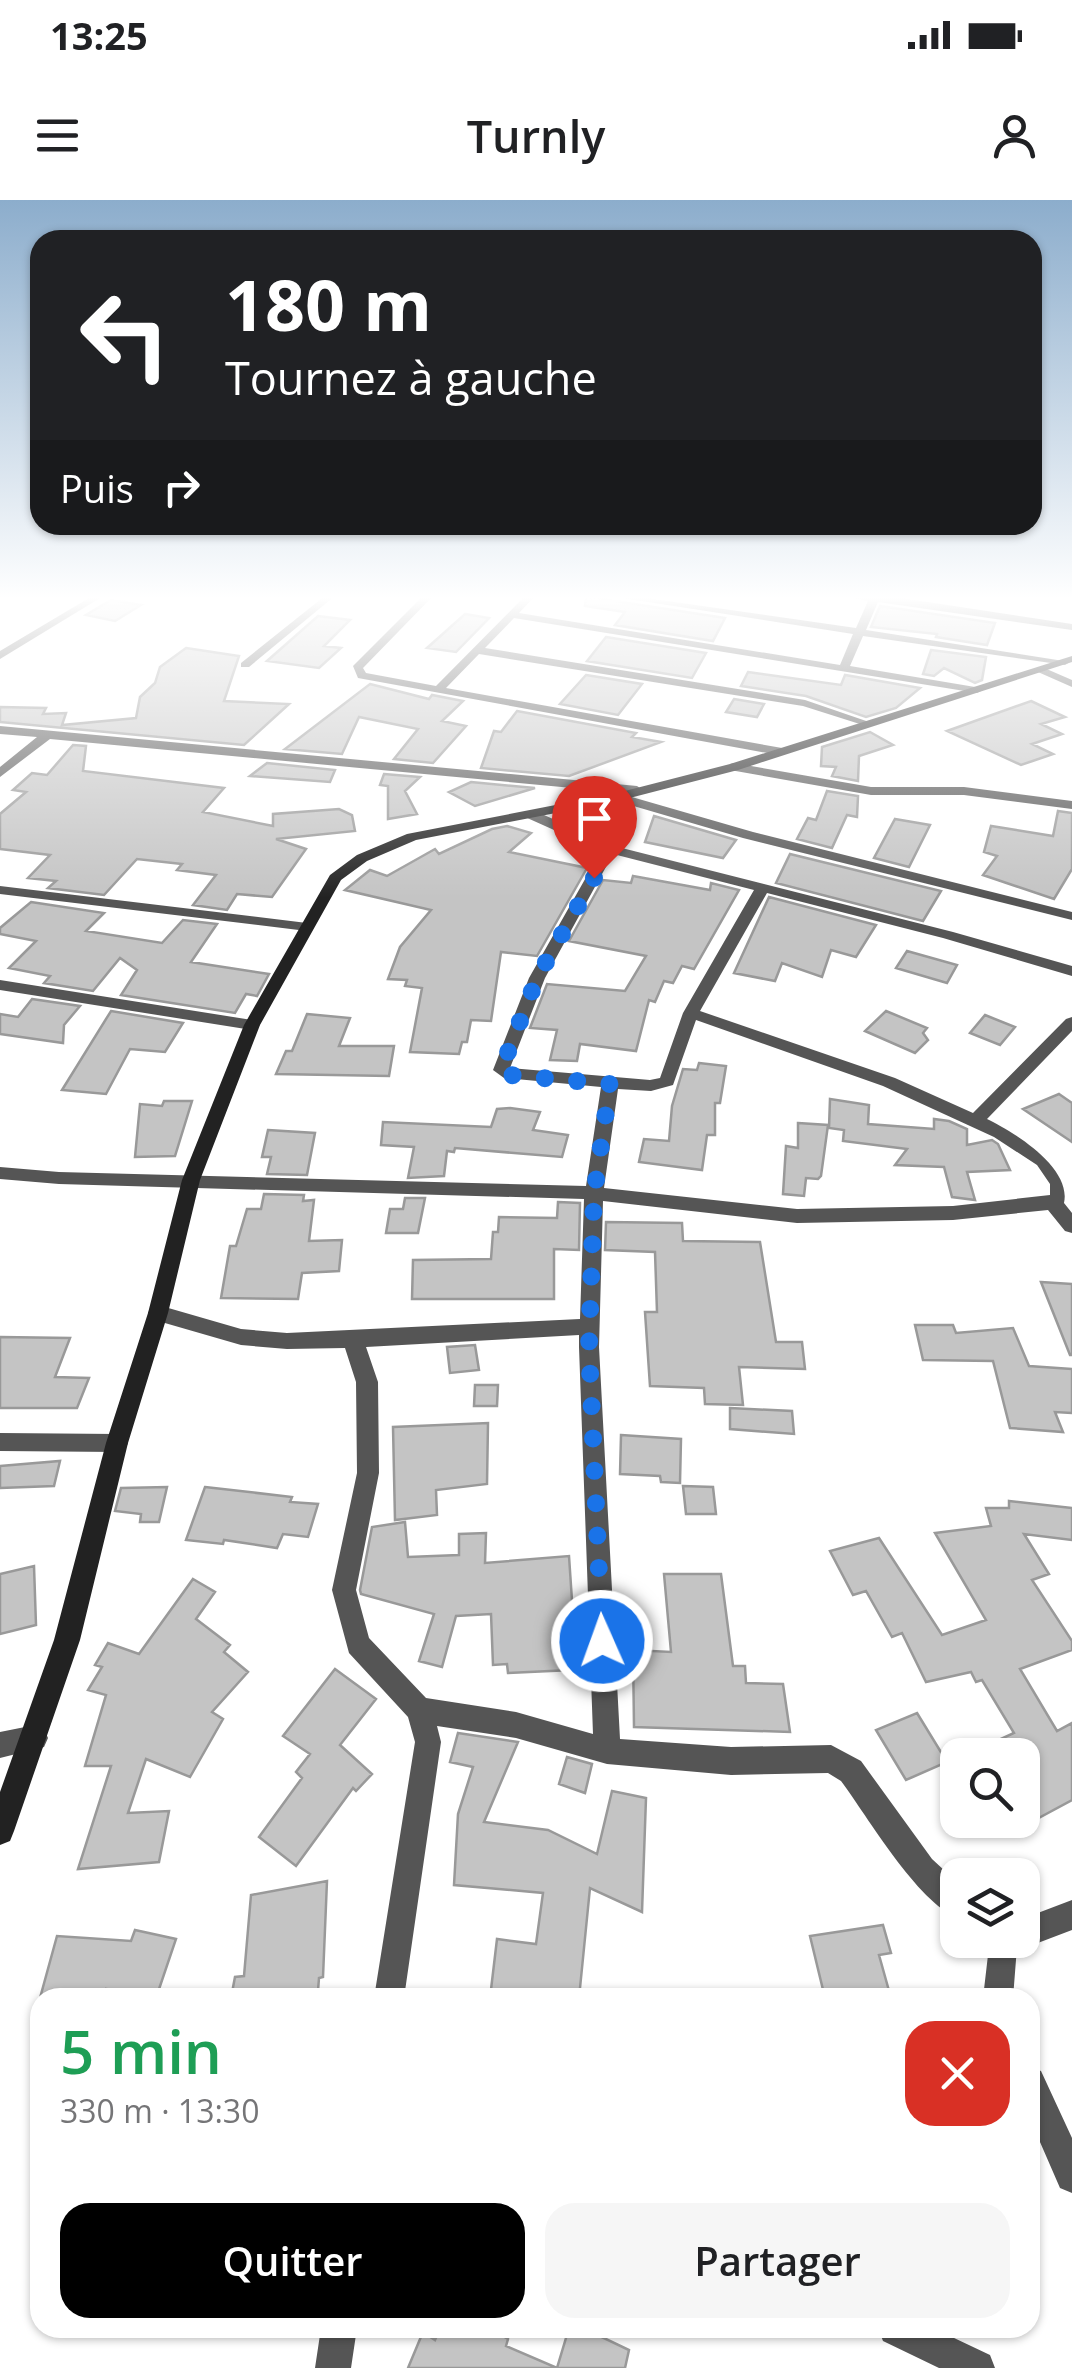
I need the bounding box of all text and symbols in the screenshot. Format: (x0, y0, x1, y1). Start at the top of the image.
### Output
text: 13:25 (50, 9, 148, 61)
text: Turnly (467, 105, 605, 166)
icon: menu (30, 108, 85, 163)
icon: person (987, 108, 1042, 163)
text: 180 m (225, 256, 432, 352)
icon: left (60, 270, 190, 400)
text: Tournez à gauche (225, 347, 597, 408)
icon: right (154, 460, 209, 515)
text: Puis (60, 462, 134, 514)
pin (552, 776, 637, 879)
icon: arrive (567, 791, 622, 846)
position arrow (550, 1589, 654, 1693)
map controls (940, 1738, 1040, 1958)
button: search (940, 1738, 1040, 1838)
button: layers (940, 1858, 1040, 1958)
text: 5 min (60, 2010, 222, 2092)
button: close (905, 2021, 1010, 2126)
text: 330 m · 13:30 (60, 2089, 259, 2132)
button: Quitter (60, 2203, 525, 2318)
button: Partager (545, 2203, 1010, 2318)

